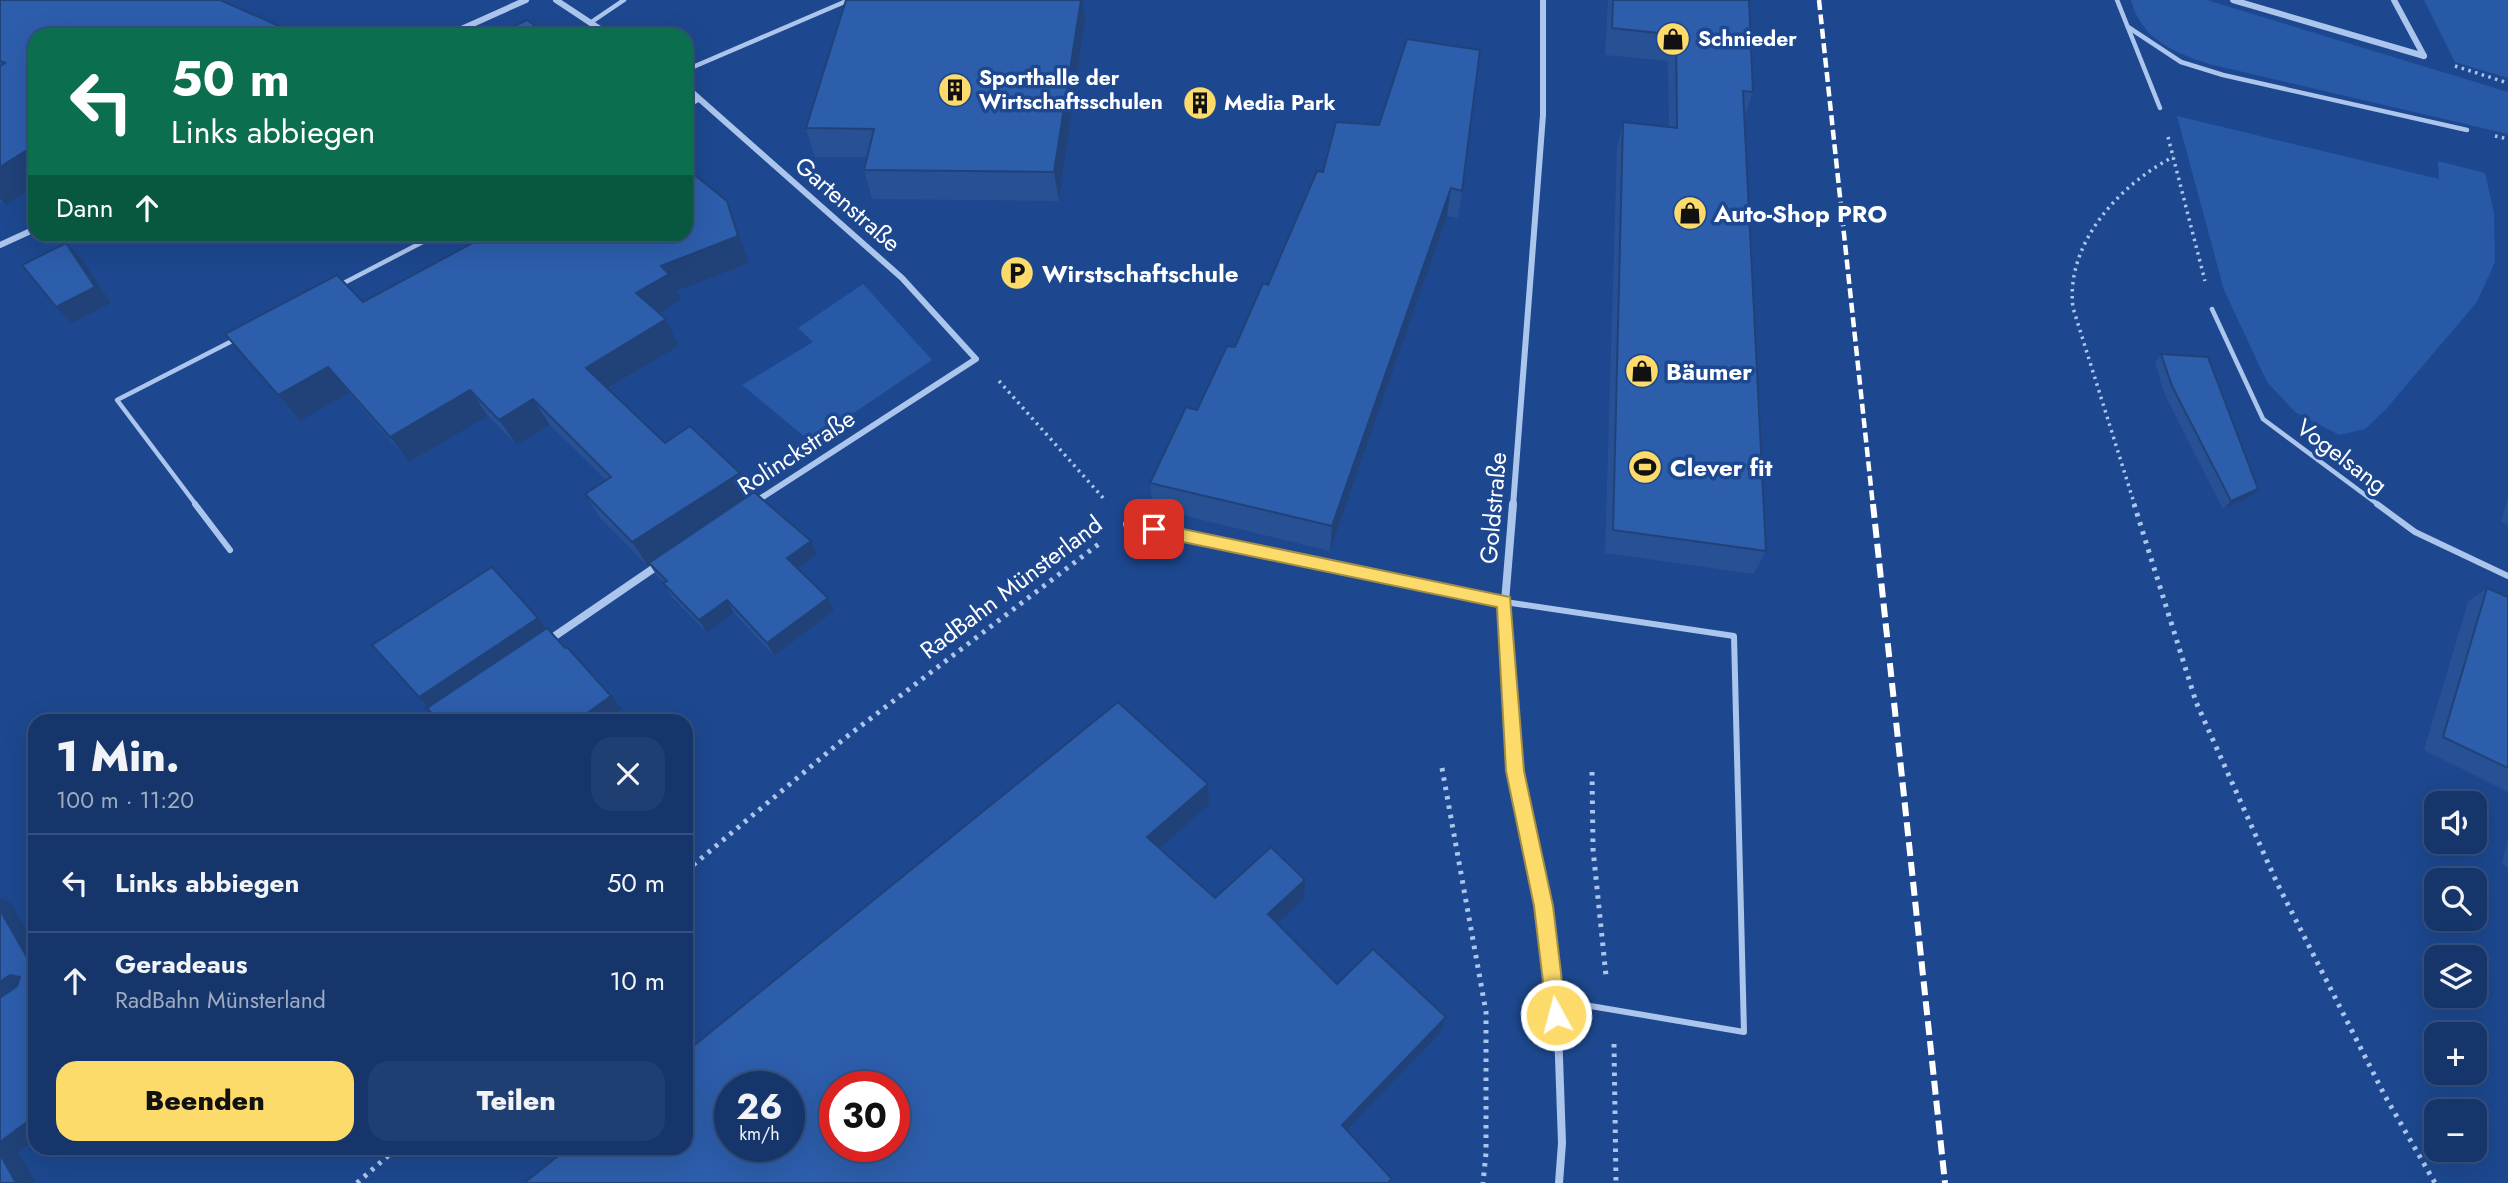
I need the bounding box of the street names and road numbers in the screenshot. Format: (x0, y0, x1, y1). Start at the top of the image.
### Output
street label: Gartenstraße (787, 148, 909, 260)
street label: Rolinckstraße (730, 401, 862, 503)
street label: Vogelsang (2289, 410, 2395, 502)
street label: Goldstraße (1471, 451, 1515, 565)
street label: RadBahn Münsterland (913, 507, 1109, 667)

